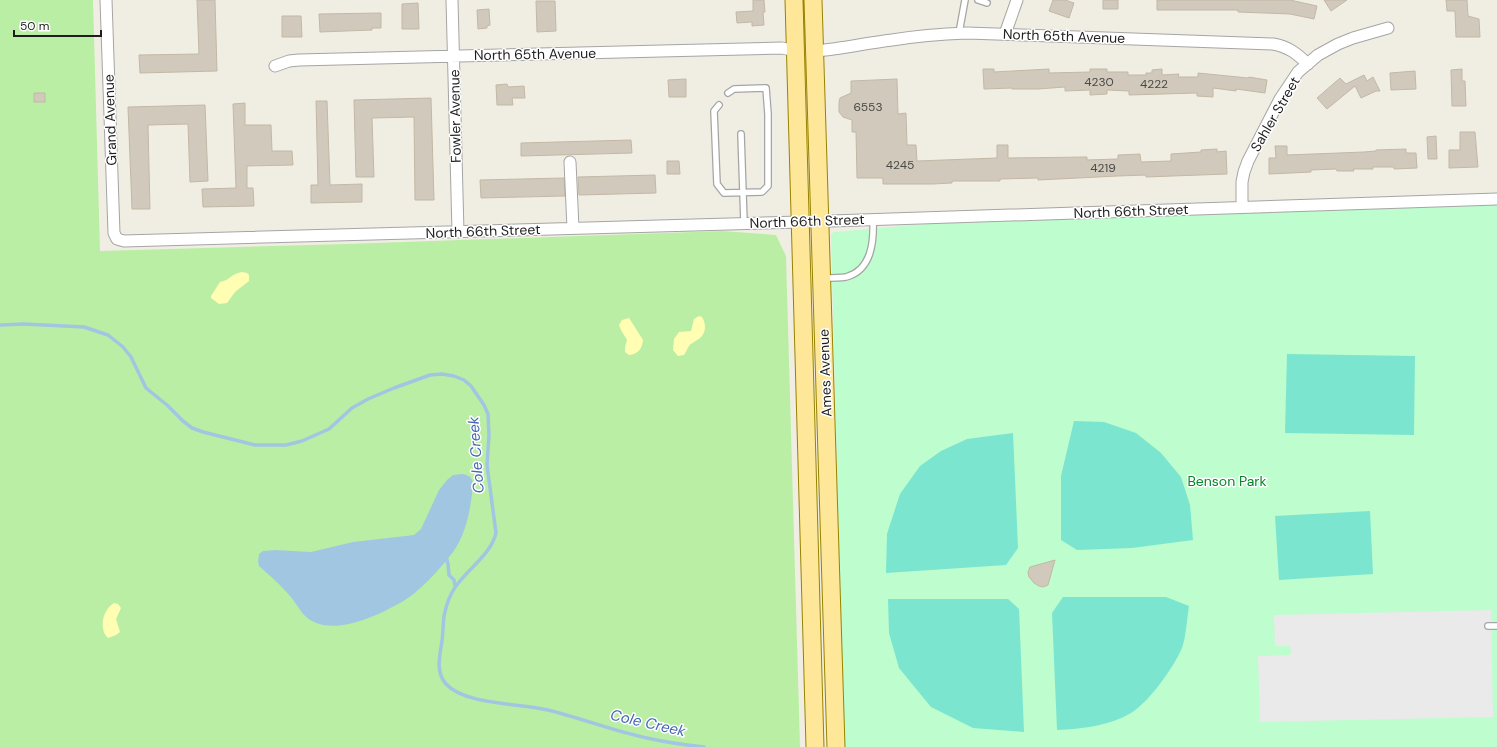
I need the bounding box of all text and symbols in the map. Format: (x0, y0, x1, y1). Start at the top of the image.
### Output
scale bar (14, 12, 101, 38)
text: 50 m (20, 18, 49, 34)
street label: North 65th Avenue (1003, 25, 1125, 47)
street label: North 65th Avenue (474, 44, 596, 64)
street label: Fowler Avenue (445, 69, 465, 163)
street label: Sahler Street (1246, 73, 1304, 155)
street label: Grand Avenue (99, 74, 121, 166)
house number: 4230 (1084, 74, 1114, 90)
house number: 4222 (1140, 76, 1168, 92)
house number: 6553 (853, 99, 883, 115)
house number: 4245 (886, 157, 914, 173)
house number: 4219 (1090, 160, 1116, 176)
street label: North 66th Street (1073, 200, 1189, 222)
street label: North 66th Street (749, 210, 865, 232)
street label: North 66th Street (425, 220, 541, 242)
street label: Ames Avenue (814, 329, 836, 417)
water label: Cole Creek (463, 416, 489, 494)
park label: Benson Park (1187, 472, 1267, 490)
water label: Cole Creek (608, 705, 688, 741)

